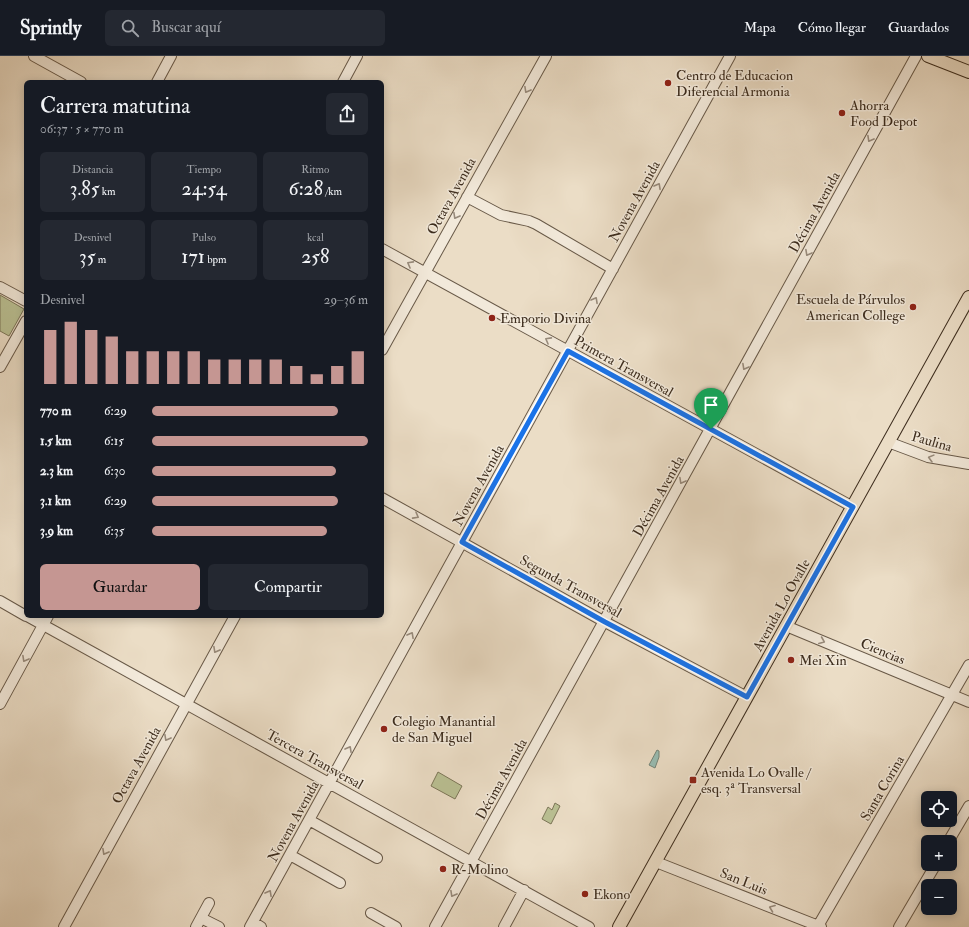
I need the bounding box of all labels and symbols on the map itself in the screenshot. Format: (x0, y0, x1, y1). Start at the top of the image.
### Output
place label: Centro de Educacion Diferencial Armonia (676, 67, 793, 100)
marker: Centro de Educacion Diferencial Armonia (663, 78, 673, 88)
one-way arrow (524, 86, 531, 93)
place label: Ahorra Food Depot (849, 97, 918, 131)
marker: Ahorra Food Depot (837, 108, 847, 118)
one-way arrow (868, 135, 875, 142)
street label: Octava Avenida (423, 154, 480, 238)
street label: Novena Avenida (605, 157, 664, 245)
street label: Décima Avenida (785, 169, 844, 256)
one-way arrow (654, 183, 661, 191)
one-way arrow (454, 211, 461, 219)
one-way arrow (805, 249, 812, 256)
one-way arrow (407, 261, 414, 268)
place label: Escuela de Párvulos American College (796, 291, 905, 324)
one-way arrow (591, 297, 598, 304)
marker: Escuela de Párvulos American College (908, 302, 918, 312)
place label: Emporio Divina (500, 310, 591, 328)
marker: Emporio Divina (487, 313, 497, 323)
street label: Primera Transversal (571, 332, 677, 401)
one-way arrow (545, 337, 552, 345)
one-way arrow (742, 363, 750, 370)
pin (694, 388, 728, 429)
street label: Paulina (910, 428, 954, 455)
street label: Novena Avenida (449, 441, 508, 529)
street label: Décima Avenida (629, 453, 688, 540)
one-way arrow (927, 454, 934, 463)
one-way arrow (680, 477, 687, 484)
one-way arrow (412, 512, 419, 519)
street label: Segunda Transversal (517, 551, 625, 622)
street label: Avenida Lo Ovalle (749, 556, 814, 655)
one-way arrow (407, 632, 414, 639)
street label: Ciencias (858, 634, 908, 668)
one-way arrow (818, 636, 826, 644)
one-way arrow (213, 646, 220, 653)
place label: Mei Xin (799, 652, 847, 669)
one-way arrow (22, 655, 29, 662)
marker: Mei Xin (786, 655, 796, 665)
place label: Colegio Manantial de San Miguel (392, 713, 496, 746)
street label: Octava Avenida (108, 723, 165, 807)
marker: Colegio Manantial de San Miguel (379, 724, 389, 734)
street label: Tercera Transversal (263, 726, 366, 793)
one-way arrow (164, 734, 171, 741)
street label: Décima Avenida (472, 736, 531, 823)
one-way arrow (344, 746, 351, 753)
street label: Santa Corina (857, 752, 908, 824)
place label: Avenida Lo Ovalle / esq. 3ª Transversal (700, 764, 812, 797)
marker: Avenida Lo Ovalle / esq. 3ª Transversal (688, 775, 698, 785)
street label: Novena Avenida (264, 777, 323, 865)
one-way arrow (102, 848, 109, 855)
place label: R-Molino (451, 861, 508, 878)
marker: R-Molino (438, 864, 448, 874)
street label: San Luis (718, 864, 770, 899)
place label: Ekono (593, 886, 630, 903)
marker: Ekono (580, 889, 590, 899)
one-way arrow (264, 890, 271, 897)
one-way arrow (451, 890, 458, 897)
one-way arrow (769, 904, 776, 912)

